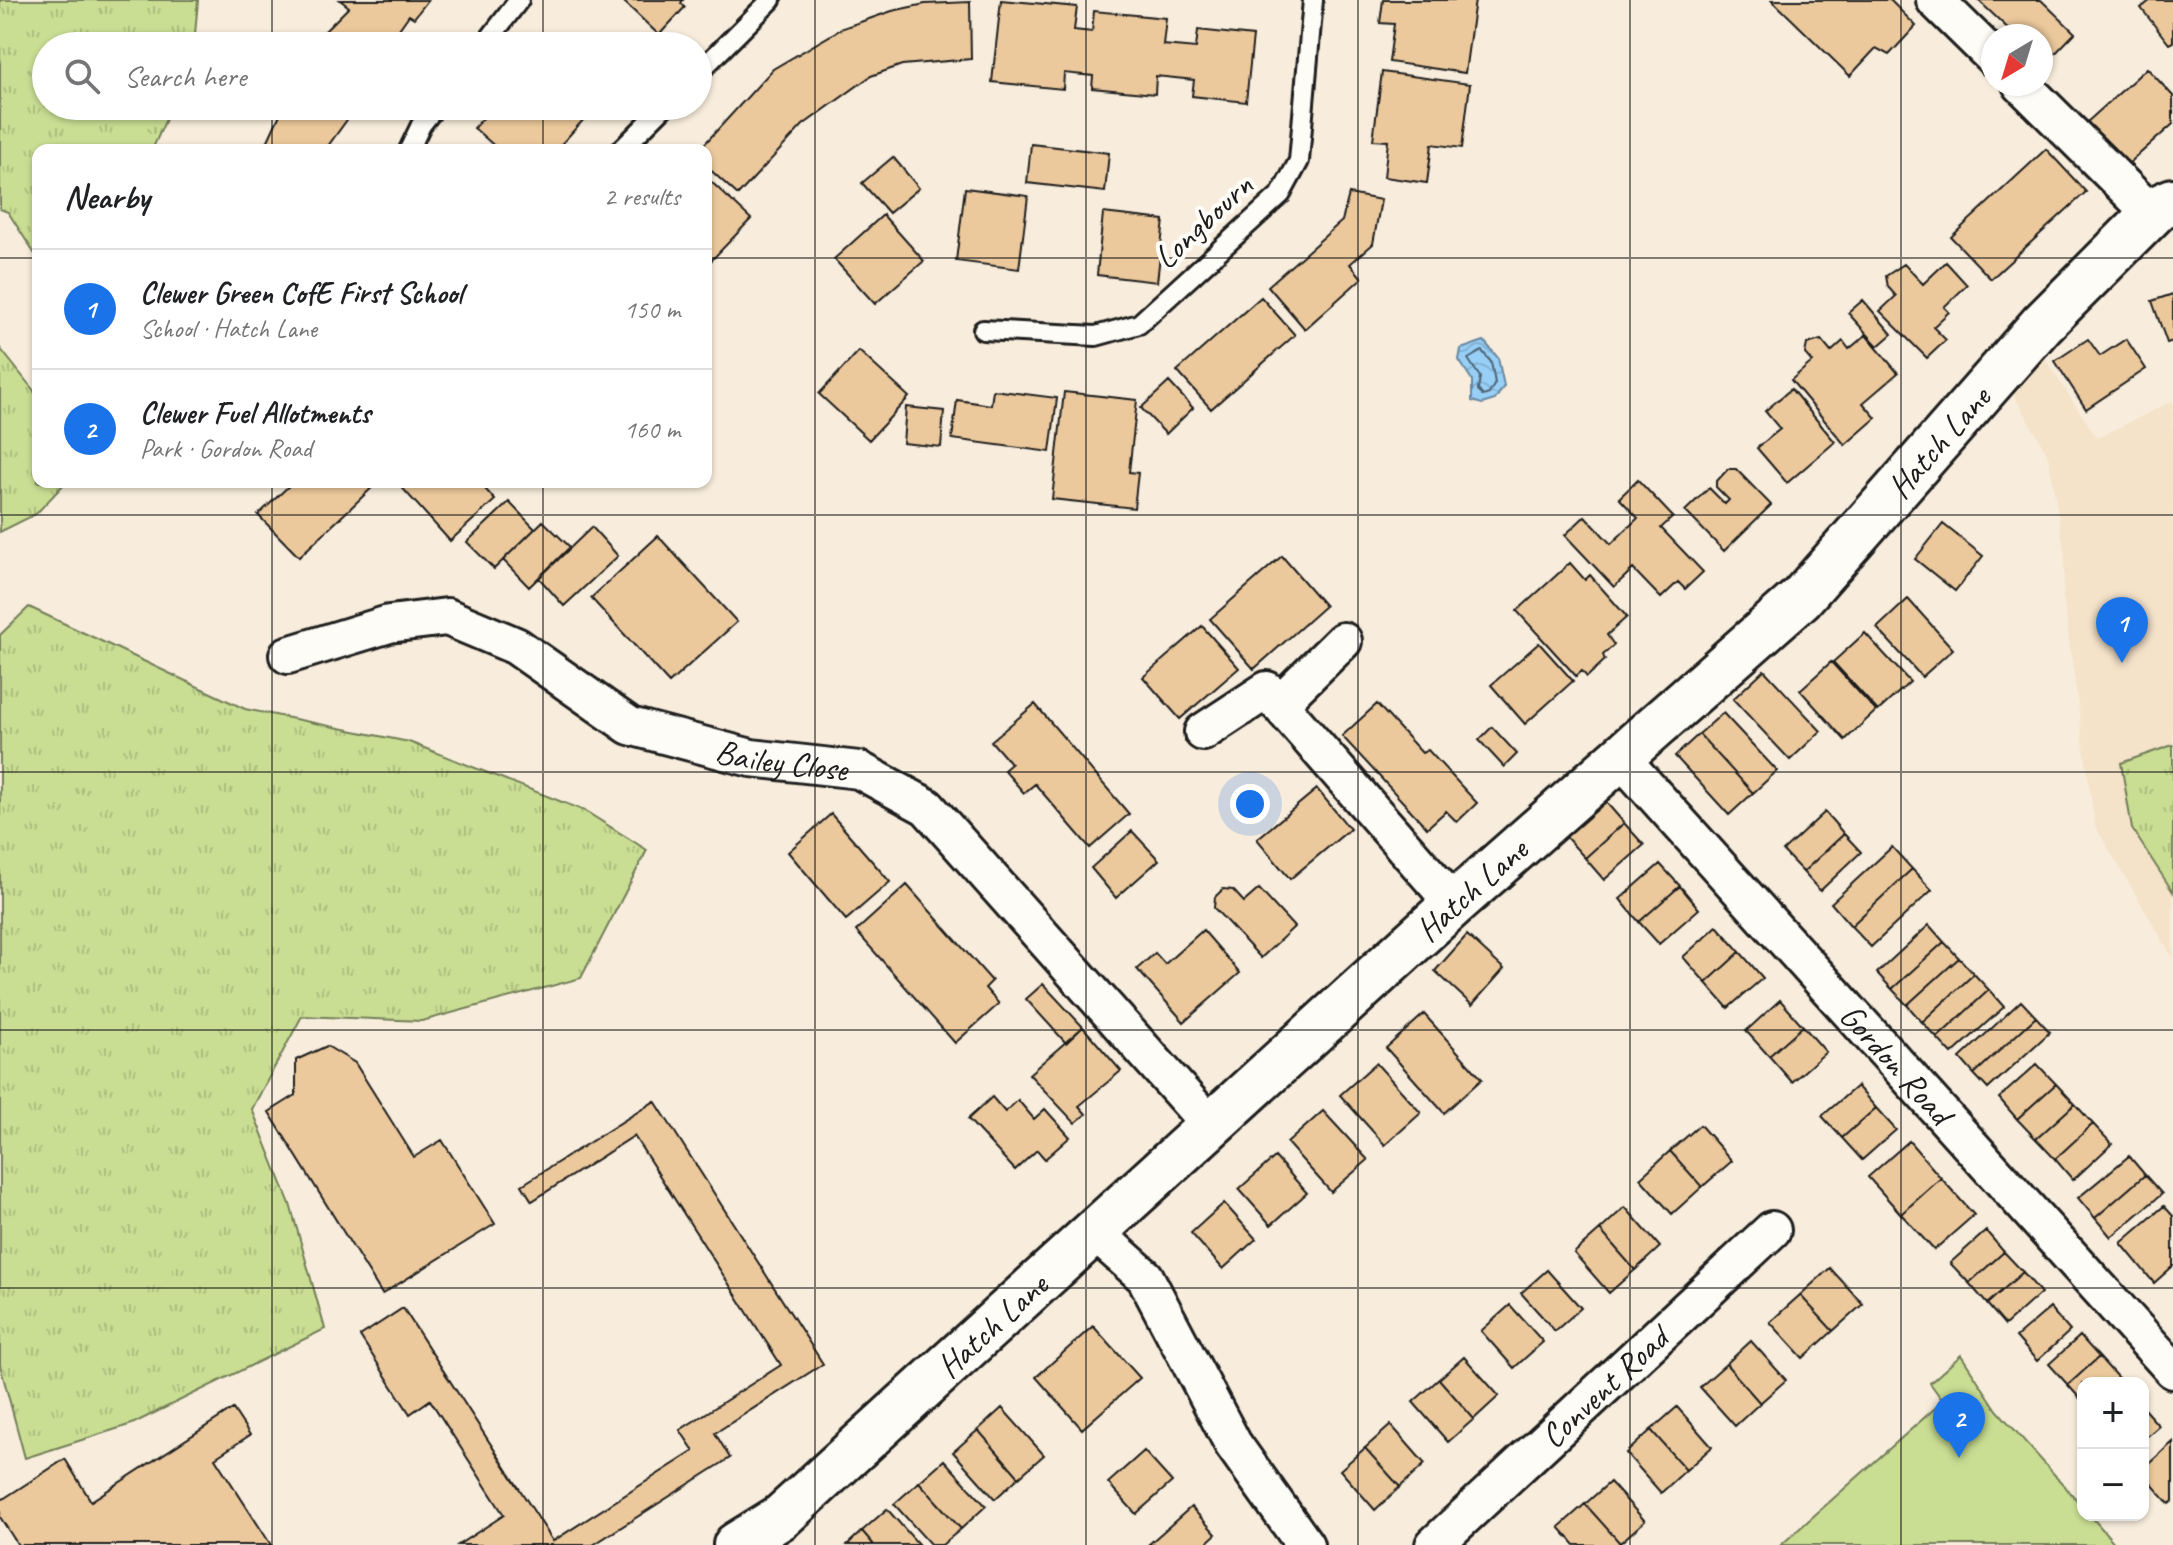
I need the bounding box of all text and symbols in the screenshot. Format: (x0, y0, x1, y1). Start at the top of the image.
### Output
north arrow (1981, 24, 2053, 96)
search box (32, 32, 712, 120)
icon: search (60, 54, 104, 98)
text: Search here (124, 57, 246, 95)
street label: Longbourn (1144, 164, 1262, 278)
text: Nearby (64, 175, 150, 218)
text: 2 results (604, 180, 680, 213)
text: Clewer Green CofE First School (140, 274, 463, 312)
text: 1 (84, 293, 96, 326)
text: 150 m (624, 293, 680, 326)
text: School · Hatch Lane (140, 312, 317, 345)
street label: Hatch Lane (1878, 375, 2001, 507)
text: Clewer Fuel Allotments (140, 394, 371, 432)
text: 2 (84, 413, 96, 446)
text: 160 m (624, 413, 680, 446)
text: Park · Gordon Road (140, 432, 312, 465)
pin: 1 (2096, 597, 2148, 663)
street label: Bailey Close (711, 728, 851, 790)
your location (1230, 784, 1270, 824)
street label: Hatch Lane (1406, 827, 1537, 950)
street label: Gordon Road (1831, 994, 1965, 1136)
street label: Hatch Lane (927, 1262, 1058, 1387)
street label: Convent Road (1531, 1313, 1681, 1457)
map controls (2077, 1377, 2149, 1521)
button: + (2077, 1377, 2149, 1449)
pin: 2 (1933, 1392, 1985, 1458)
button: − (2077, 1449, 2149, 1521)

